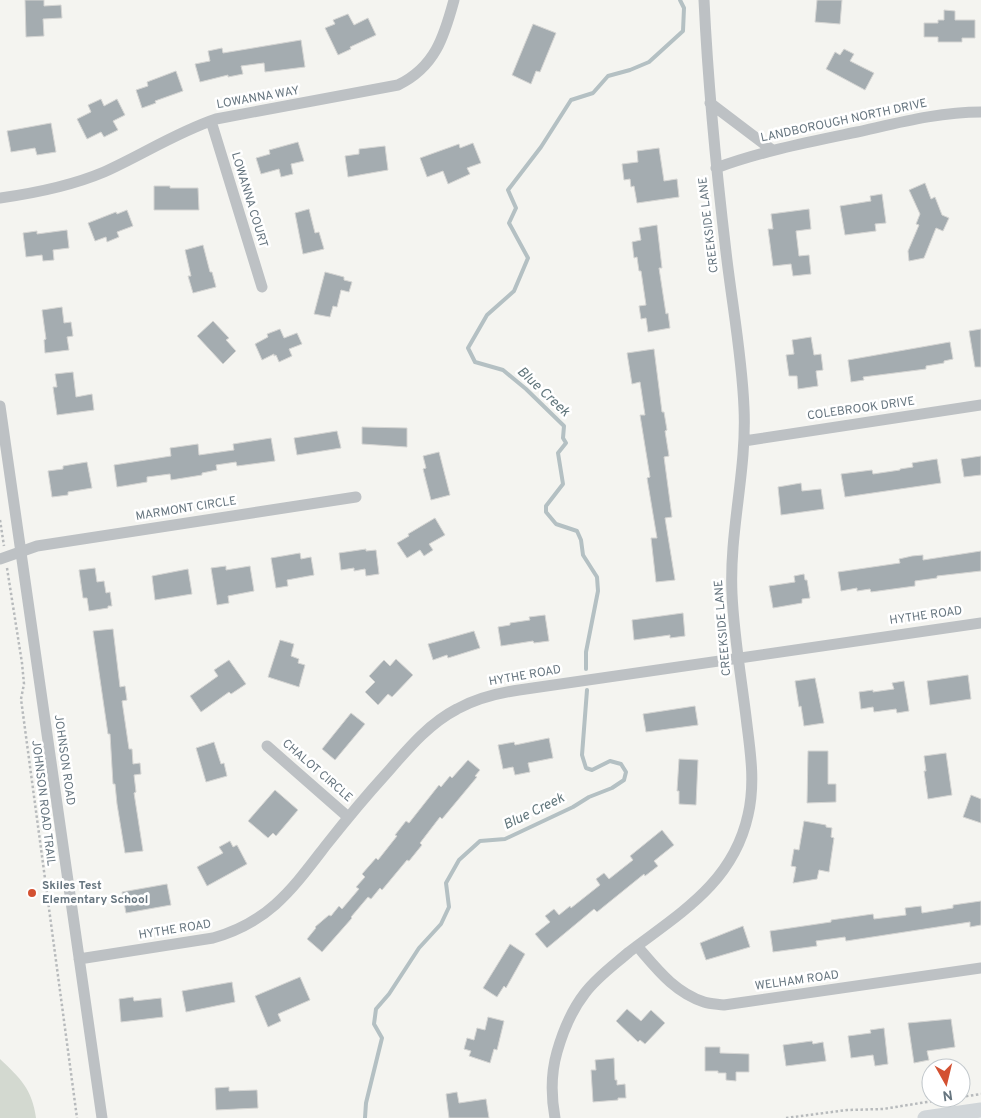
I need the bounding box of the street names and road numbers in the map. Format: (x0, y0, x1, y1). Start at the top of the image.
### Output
street label: LOWANNA WAY (215, 83, 301, 113)
street label: LANDBOROUGH NORTH DRIVE (759, 96, 929, 146)
street label: LOWANNA COURT (227, 150, 271, 250)
street label: CREEKSIDE LANE (695, 176, 723, 274)
street label: COLEBROOK DRIVE (806, 394, 916, 424)
street label: MARMONT CIRCLE (134, 493, 238, 525)
street label: CREEKSIDE LANE (711, 579, 735, 677)
street label: HYTHE ROAD (889, 603, 963, 629)
street label: HYTHE ROAD (487, 662, 563, 690)
street label: JOHNSON ROAD (50, 714, 78, 806)
street label: CHALOT CIRCLE (278, 736, 356, 806)
street label: JOHNSON ROAD TRAIL (27, 739, 59, 867)
street label: HYTHE ROAD (138, 916, 212, 944)
street label: WELHAM ROAD (754, 967, 840, 995)

